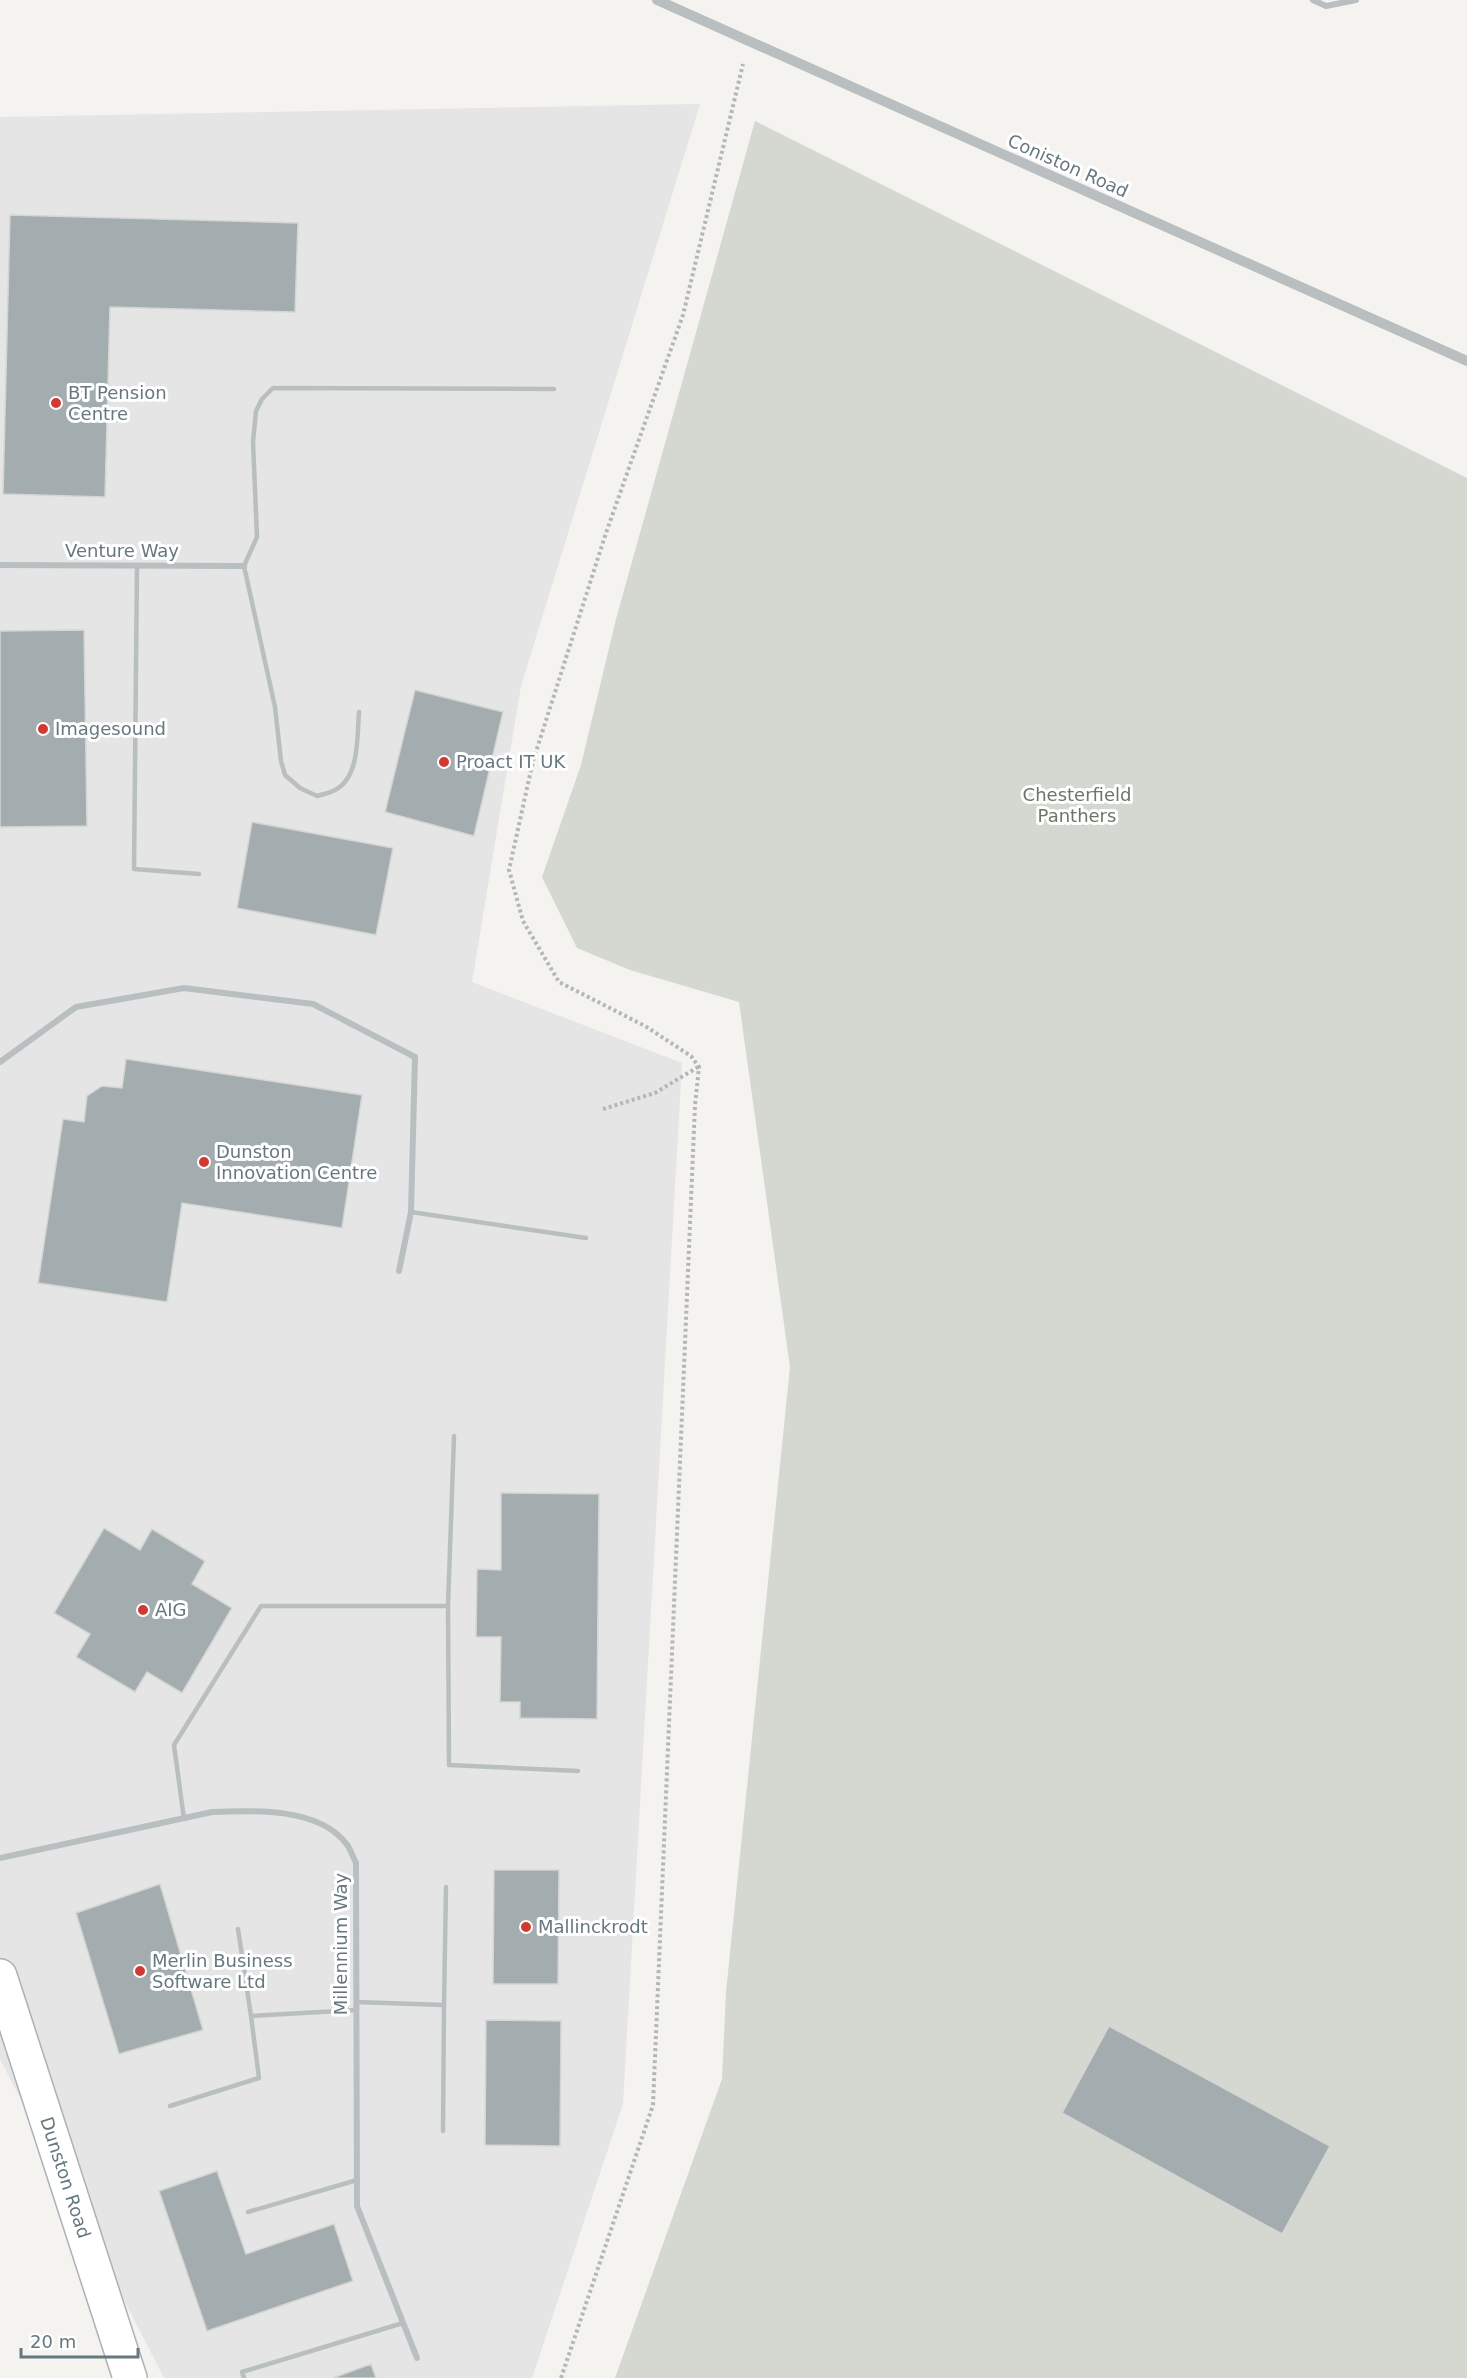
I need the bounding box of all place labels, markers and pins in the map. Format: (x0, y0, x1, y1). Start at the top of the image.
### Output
place label: BT Pension Centre (68, 382, 167, 424)
marker: BT Pension Centre (49, 396, 63, 410)
place label: Imagesound (55, 718, 166, 739)
marker: Imagesound (36, 722, 50, 736)
place label: Proact IT UK (456, 751, 566, 772)
marker: Proact IT UK (437, 755, 451, 769)
place label: Dunston Innovation Centre (216, 1141, 377, 1183)
marker: Dunston Innovation Centre (197, 1155, 211, 1169)
place label: AIG (155, 1599, 187, 1620)
marker: AIG (136, 1603, 150, 1617)
place label: Mallinckrodt (538, 1916, 648, 1937)
marker: Mallinckrodt (519, 1920, 533, 1934)
place label: Merlin Business Software Ltd (152, 1950, 293, 1992)
marker: Merlin Business Software Ltd (133, 1964, 147, 1978)

